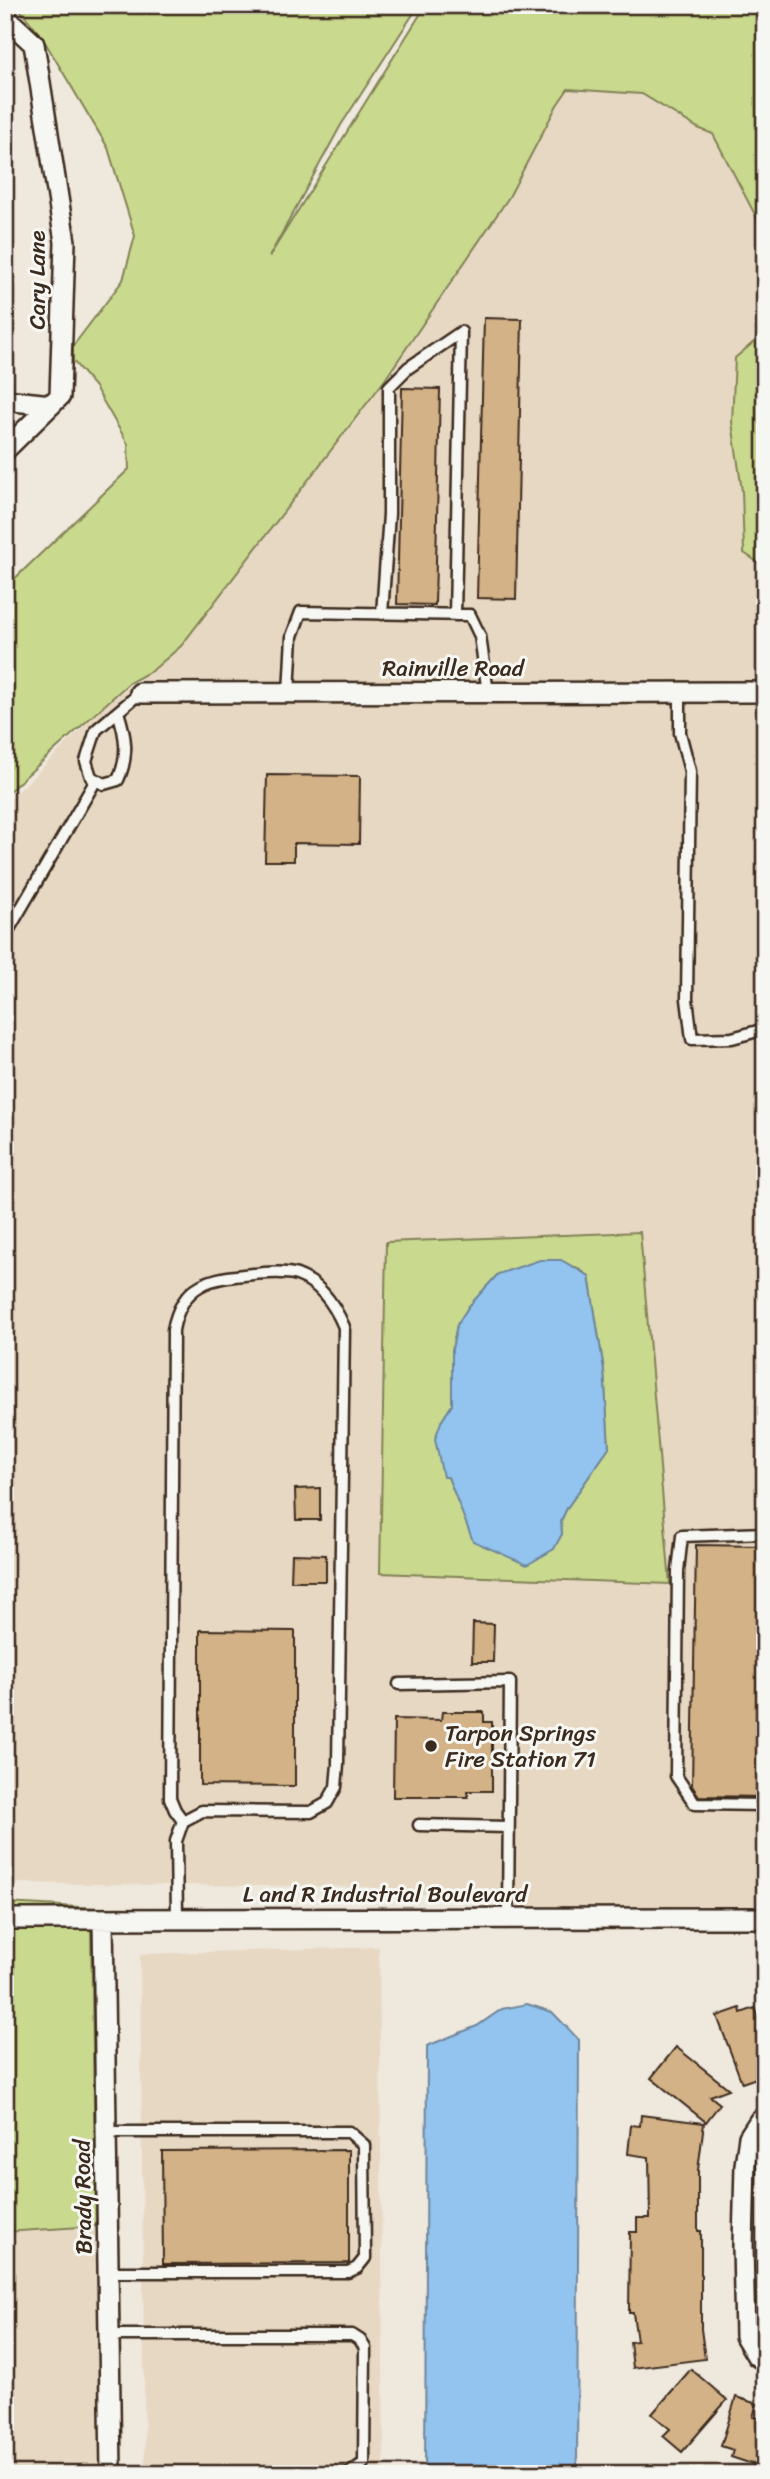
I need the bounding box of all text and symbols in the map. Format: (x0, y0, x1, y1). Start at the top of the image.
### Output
street label: Cary Lane (17, 231, 58, 330)
street label: Rainville Road (382, 648, 526, 689)
place label: Tarpon Springs Fire Station 71 (445, 1713, 596, 1780)
marker: Tarpon Springs Fire Station 71 (423, 1738, 439, 1754)
street label: L and R Industrial Boulevard (243, 1874, 529, 1915)
street label: Brady Road (61, 2137, 104, 2255)

